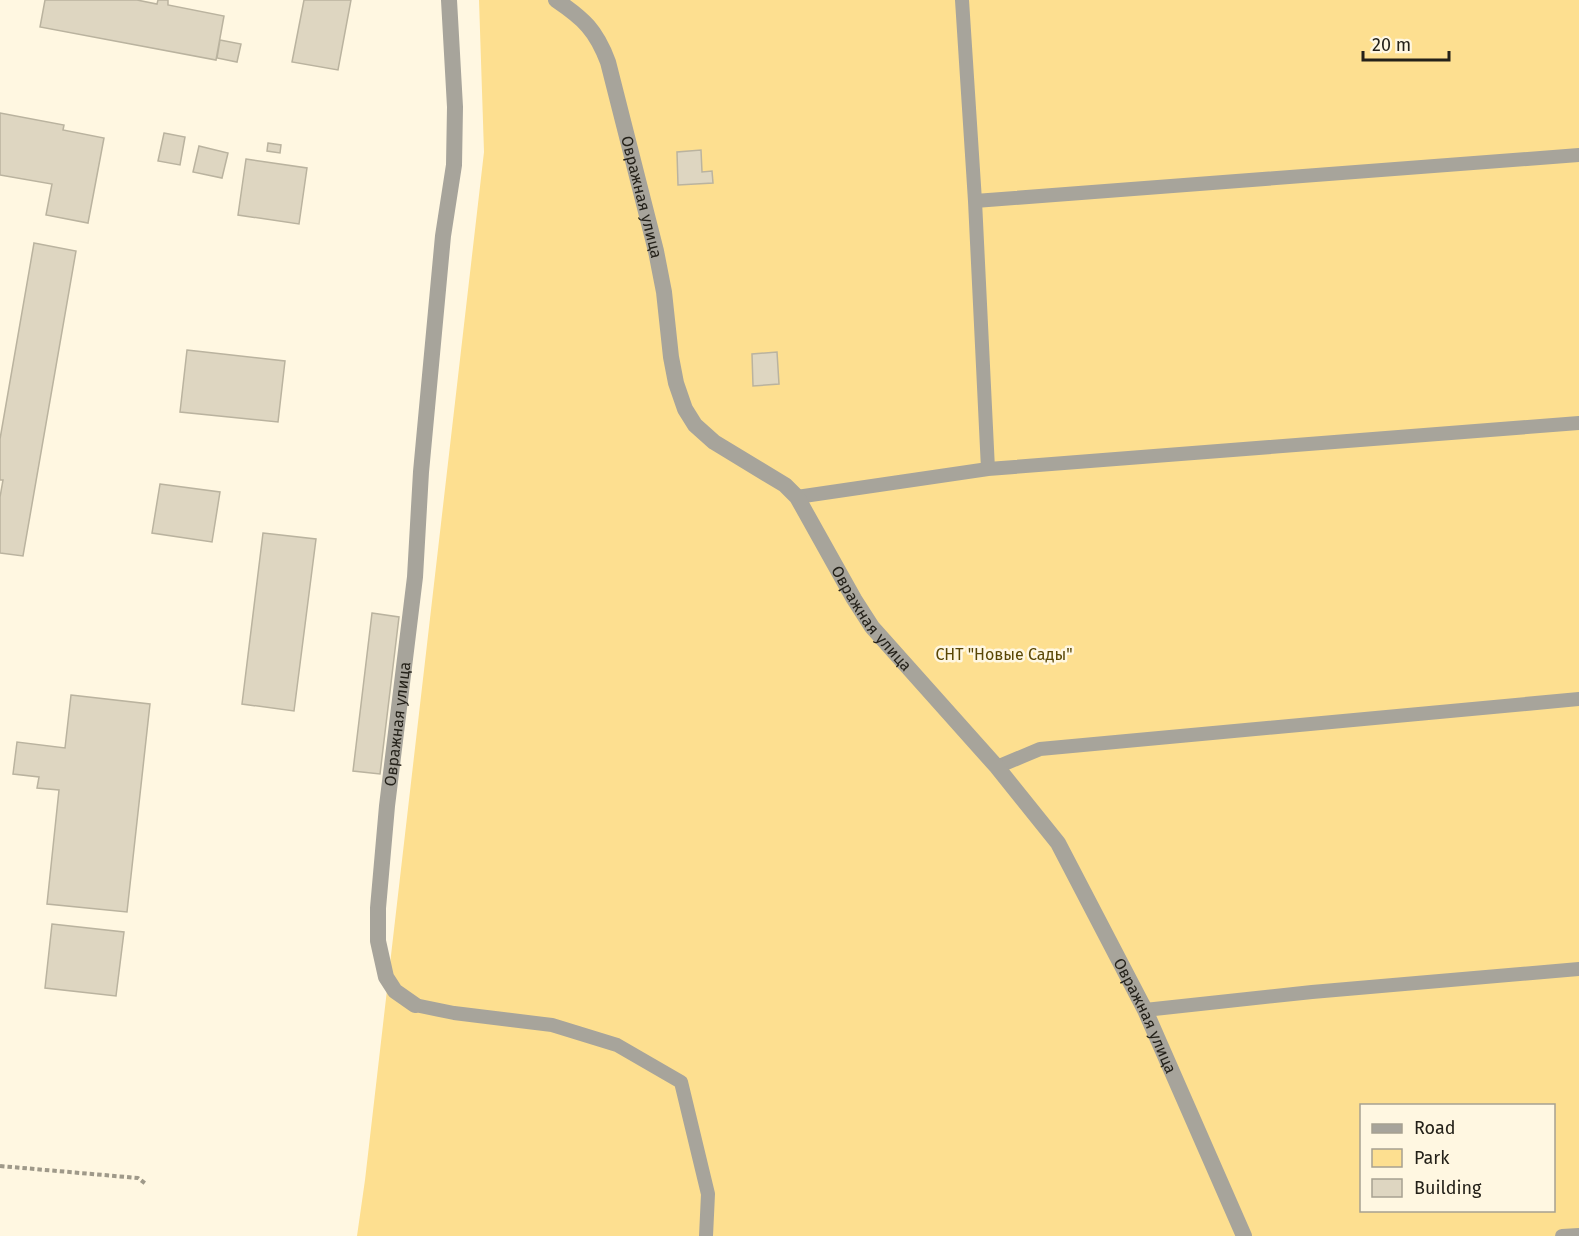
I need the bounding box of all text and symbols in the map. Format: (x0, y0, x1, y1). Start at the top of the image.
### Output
scale bar (1363, 24, 1448, 62)
text: 20 m (1372, 34, 1411, 56)
street label: Овражная улица (618, 134, 667, 260)
street label: Овражная улица (828, 562, 916, 675)
park label: СНТ "Новые Сады" (935, 645, 1073, 664)
street label: Овражная улица (380, 660, 414, 787)
street label: Овражная улица (1110, 955, 1181, 1076)
legend (1360, 1104, 1555, 1212)
text: Road (1414, 1117, 1456, 1139)
text: Park (1414, 1147, 1450, 1169)
text: Building (1414, 1177, 1482, 1199)

